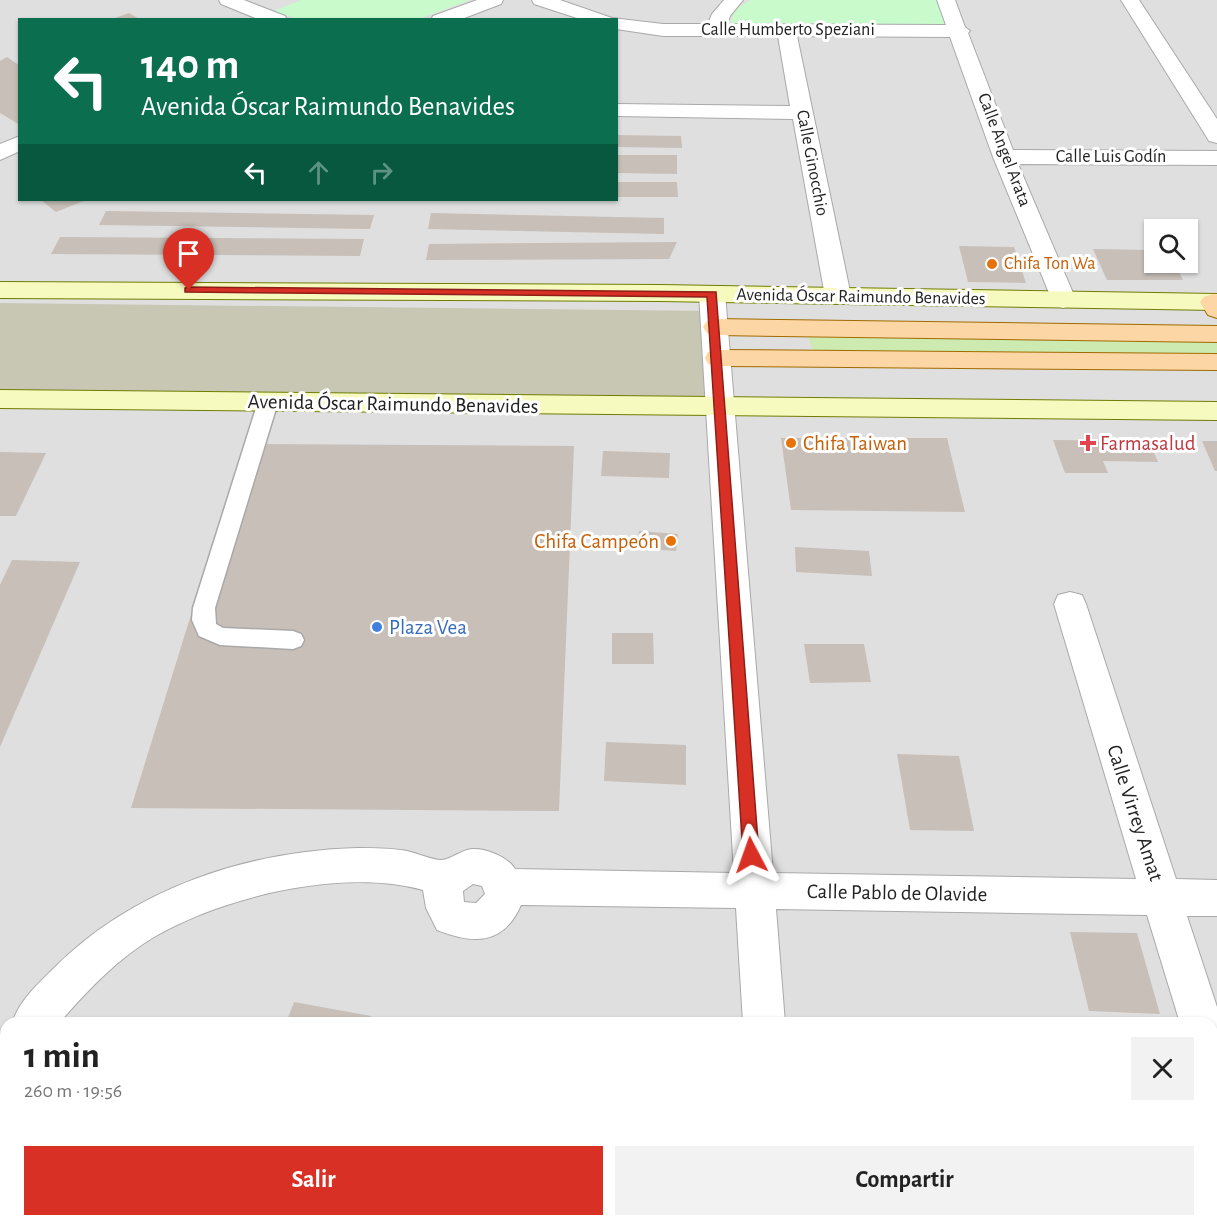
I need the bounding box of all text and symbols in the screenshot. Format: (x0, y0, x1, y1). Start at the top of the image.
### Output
street label: Calle Humberto Speziani (701, 21, 875, 39)
icon: left (42, 42, 120, 120)
text: 140 m (141, 44, 239, 86)
street label: Calle Angel Arata (974, 91, 1034, 209)
text: Avenida Óscar Raimundo Benavides (141, 93, 515, 120)
street label: Calle Ginocchio (793, 108, 831, 218)
street label: Calle Luis Godín (1056, 148, 1166, 166)
icon: left (239, 156, 272, 189)
icon: ahead (302, 156, 335, 189)
icon: right (365, 156, 398, 189)
map controls (1144, 219, 1198, 273)
button: search (1144, 219, 1198, 273)
pin (163, 228, 214, 290)
icon: arrive (172, 237, 205, 270)
place label: Chifa Ton Wa (1004, 255, 1096, 273)
marker: Chifa Ton Wa (985, 257, 999, 271)
street label: Avenida Óscar Raimundo Benavides (736, 283, 986, 308)
street label: Avenida Óscar Raimundo Benavides (247, 389, 539, 417)
place label: Chifa Taiwan (803, 433, 907, 454)
place label: Farmasalud (1100, 433, 1196, 454)
marker: Chifa Taiwan (784, 436, 798, 450)
marker: Farmasalud (1081, 436, 1095, 450)
place label: Chifa Campeón (534, 531, 659, 552)
marker: Chifa Campeón (664, 534, 678, 548)
place label: Plaza Vea (389, 617, 467, 638)
marker: Plaza Vea (370, 620, 384, 634)
street label: Calle Virrey Amat (1103, 742, 1167, 884)
position arrow (719, 823, 783, 887)
street label: Calle Pablo de Olavide (807, 881, 987, 905)
button: close (1131, 1037, 1194, 1100)
text: 1 min (24, 1038, 100, 1074)
text: 260 m · 19:56 (24, 1081, 122, 1101)
button: Salir (24, 1146, 603, 1215)
button: Compartir (615, 1146, 1194, 1215)

